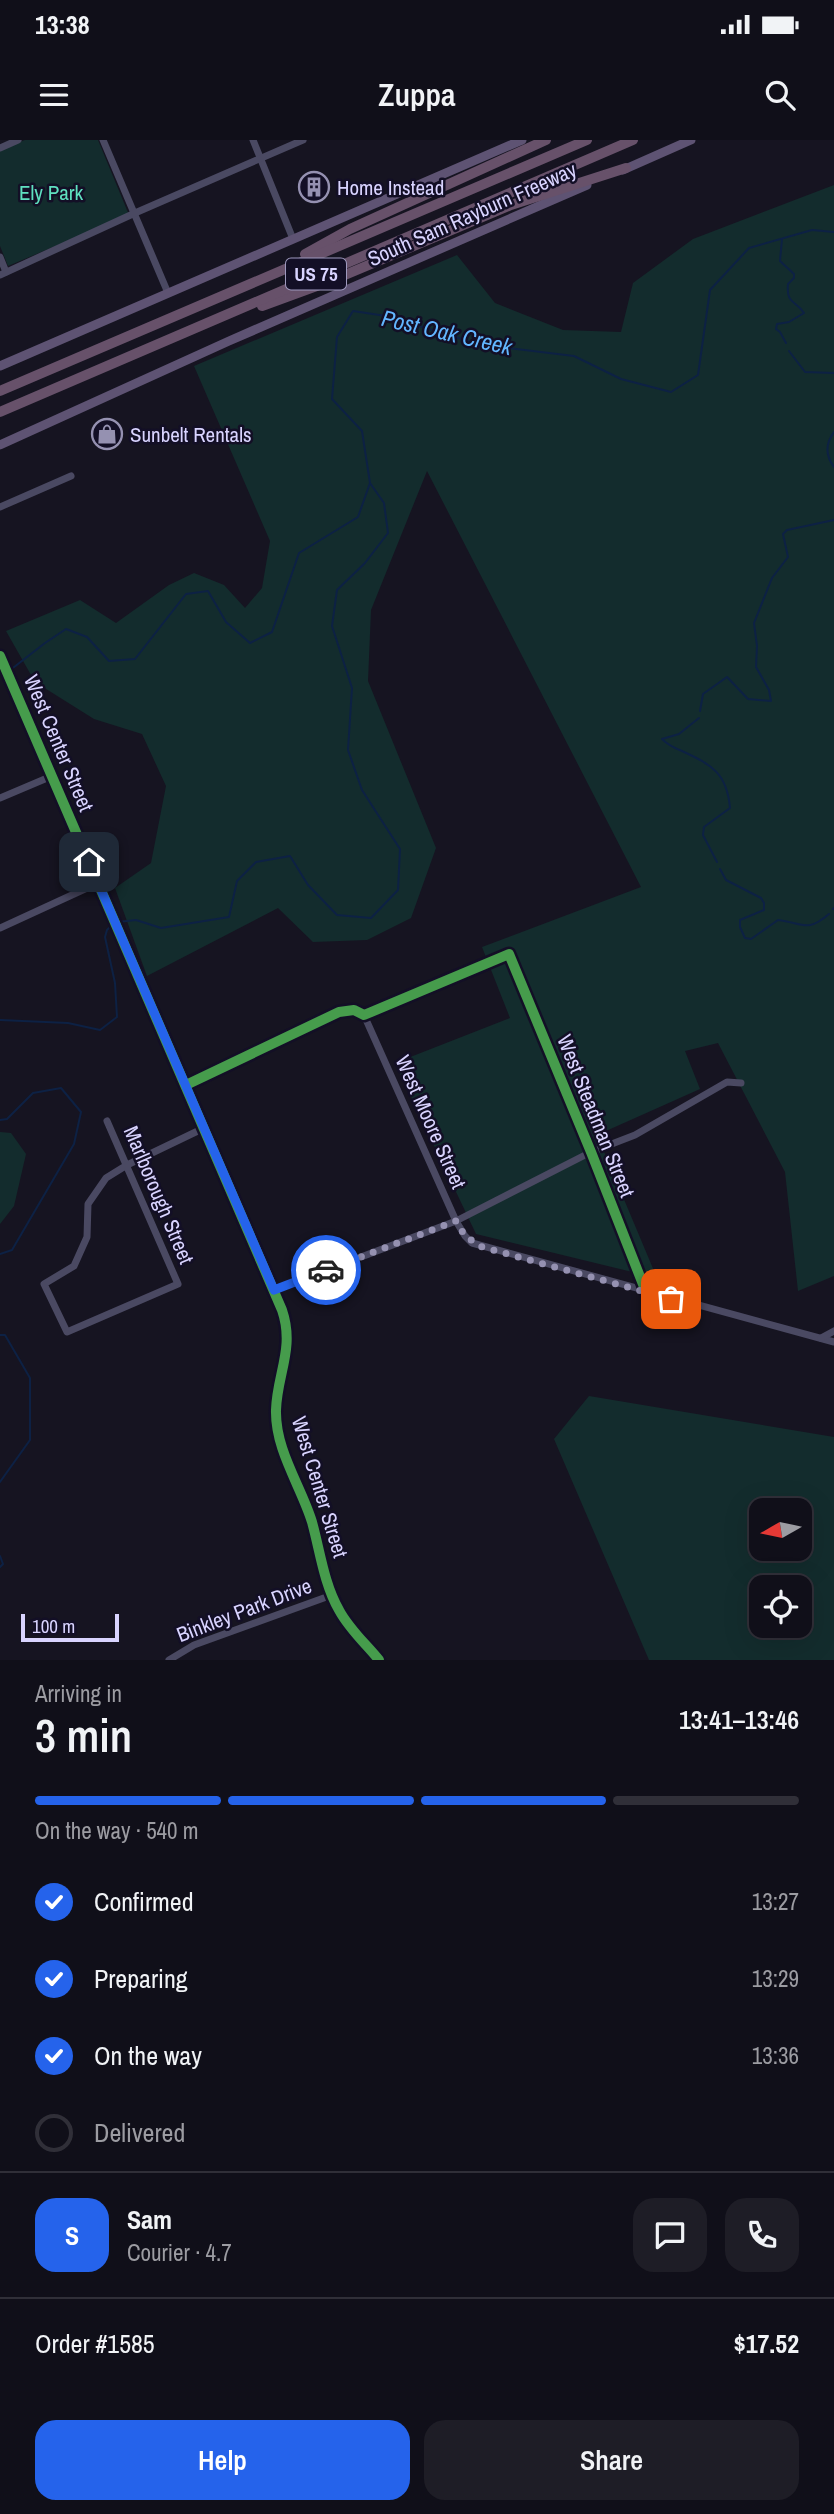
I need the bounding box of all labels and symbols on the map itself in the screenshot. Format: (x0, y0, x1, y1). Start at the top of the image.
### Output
street label: South Sam Rayburn Freeway (363, 155, 581, 273)
building icon: Home Instead (297, 170, 331, 204)
place label: Home Instead (337, 173, 444, 202)
park label: Ely Park (19, 178, 83, 207)
road number: US 75 (286, 258, 346, 290)
water label: Post Oak Creek (379, 302, 517, 362)
shop icon: Sunbelt Rentals (90, 417, 124, 451)
place label: Sunbelt Rentals (130, 420, 252, 449)
street label: West Center Street (17, 670, 101, 816)
pin (59, 832, 119, 892)
street label: West Steadman Street (550, 1030, 642, 1202)
street label: West Moore Street (389, 1051, 473, 1194)
street label: Marlborough Street (117, 1121, 201, 1269)
courier (291, 1235, 361, 1305)
pin (641, 1269, 701, 1329)
street label: West Center Street (285, 1413, 355, 1561)
north arrow (749, 1498, 812, 1561)
street label: Binkley Park Drive (172, 1571, 316, 1649)
scale bar (21, 1611, 119, 1643)

